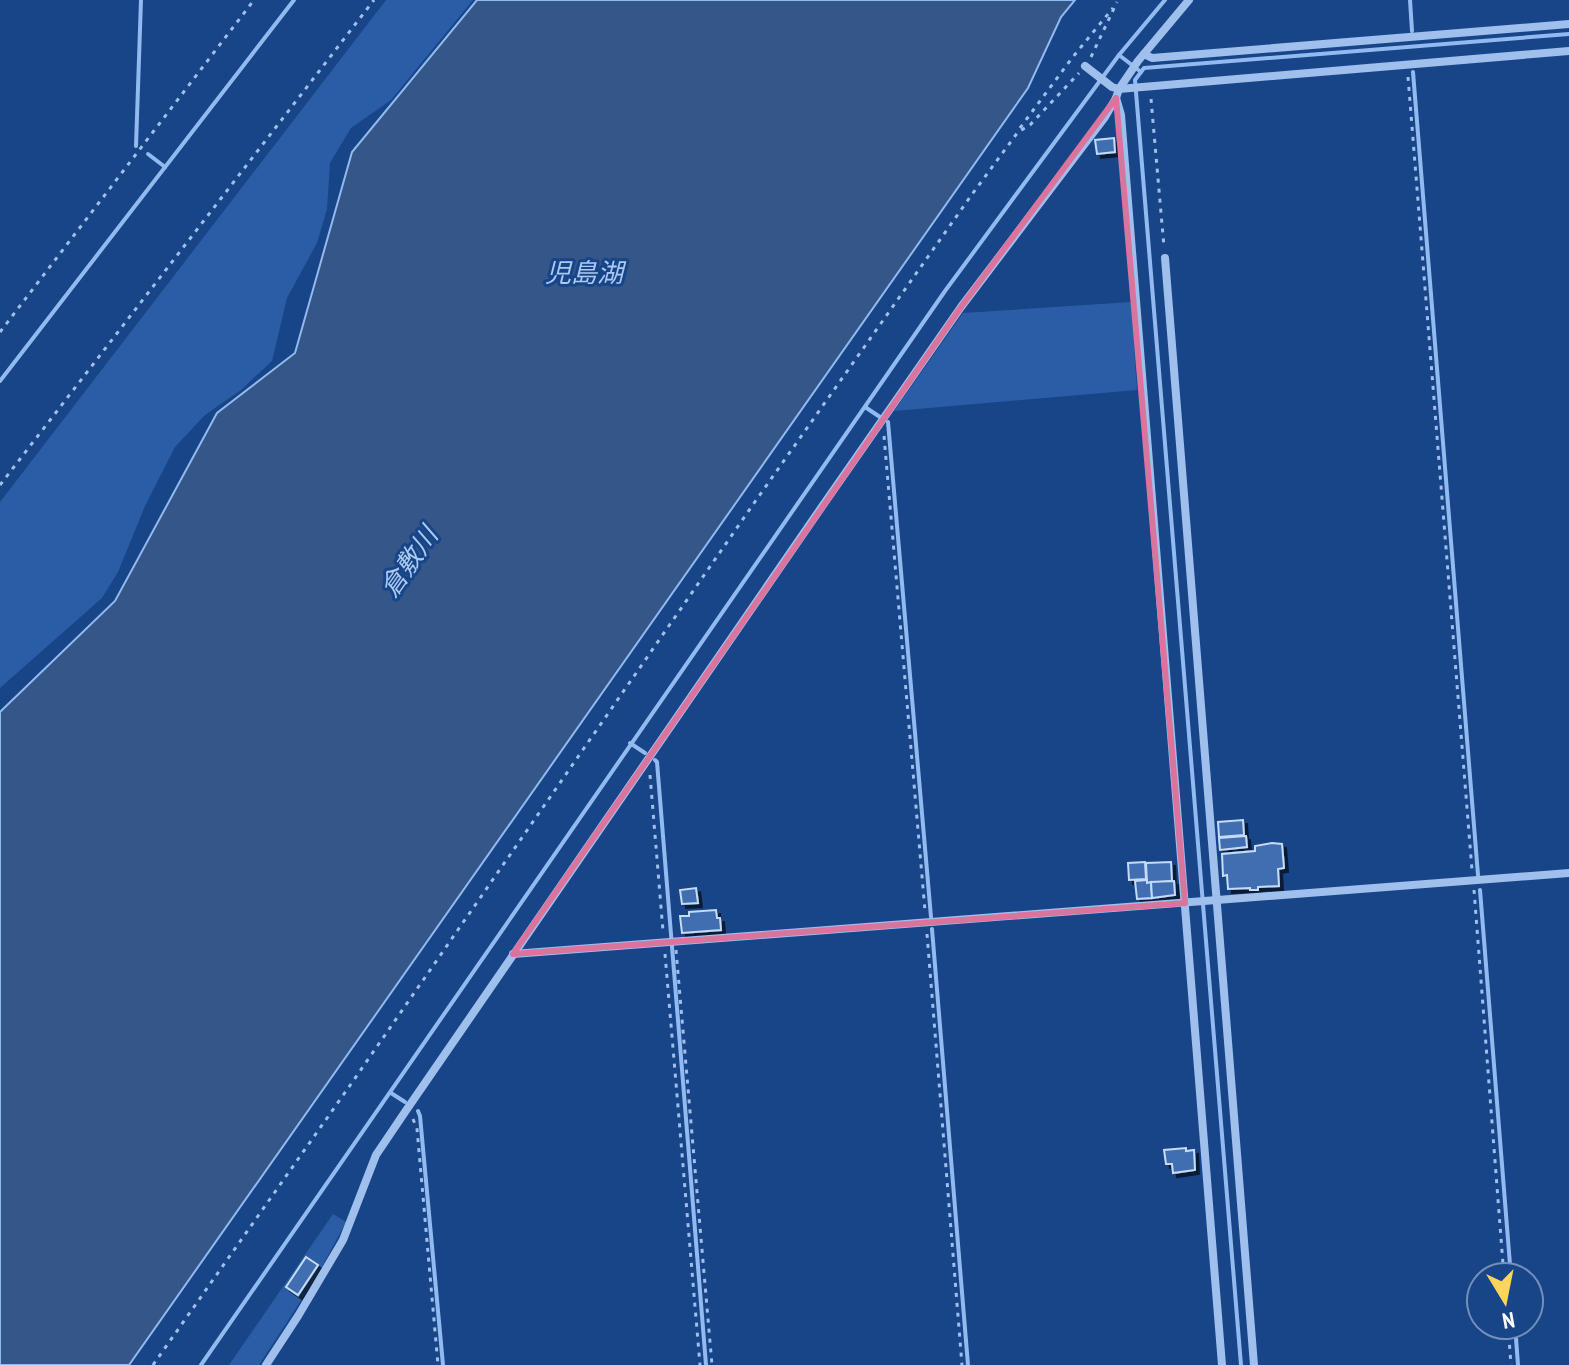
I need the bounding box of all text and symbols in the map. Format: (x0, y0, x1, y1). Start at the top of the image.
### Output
water label: 児島湖 (545, 256, 627, 289)
water label: 倉敷川 (373, 518, 446, 603)
north arrow (1465, 1261, 1545, 1341)
text: N (1500, 1306, 1517, 1336)

